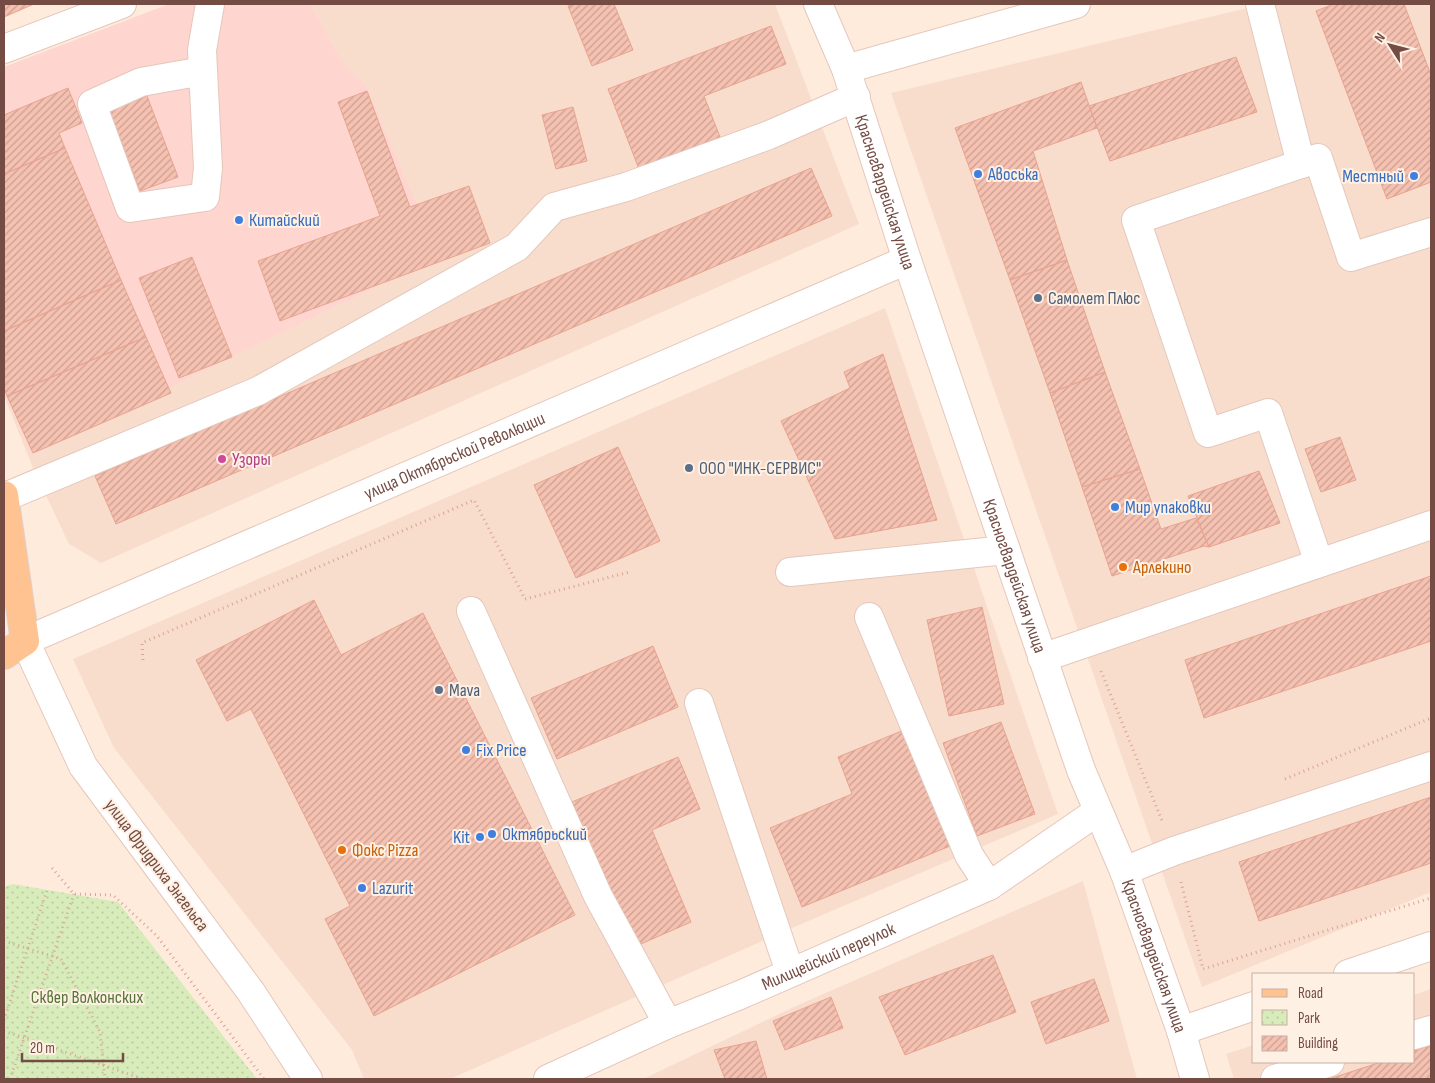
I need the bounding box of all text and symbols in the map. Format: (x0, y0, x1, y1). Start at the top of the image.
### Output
north arrow (1365, 20, 1415, 70)
text: N (1371, 30, 1389, 46)
street label: Красногвардейская улица (850, 112, 920, 272)
place label: Авоська (987, 164, 1039, 185)
place label: Местный (1342, 166, 1404, 187)
marker: Авоська (972, 168, 984, 180)
marker: Местный (1408, 170, 1420, 182)
place label: Китайский (249, 210, 320, 231)
marker: Китайский (233, 214, 245, 226)
place label: Самолет Плюс (1048, 288, 1140, 309)
marker: Самолет Плюс (1032, 292, 1044, 304)
street label: улица Октябрьской Революции (361, 408, 548, 504)
place label: Узоры (232, 449, 271, 470)
marker: Узоры (216, 453, 228, 465)
place label: ООО "ИНК-СЕРВИС" (699, 458, 821, 479)
marker: ООО "ИНК-СЕРВИС" (683, 462, 695, 474)
street label: Красногвардейская улица (978, 496, 1050, 656)
place label: Мир упаковки (1125, 497, 1211, 518)
marker: Мир упаковки (1109, 501, 1121, 513)
place label: Арлекино (1132, 557, 1191, 578)
marker: Арлекино (1117, 561, 1129, 573)
place label: Mava (449, 680, 480, 701)
marker: Mava (433, 684, 445, 696)
place label: Fix Price (476, 740, 527, 761)
marker: Fix Price (460, 744, 472, 756)
street label: улица Фридриха Энгельса (100, 795, 213, 936)
place label: Октябрьский (502, 824, 587, 845)
place label: Kit (453, 827, 471, 848)
marker: Октябрьский (486, 828, 498, 840)
marker: Kit (474, 831, 486, 843)
place label: Фокс Pizza (352, 840, 418, 861)
marker: Фокс Pizza (336, 844, 348, 856)
street label: Красногвардейская улица (1117, 877, 1191, 1036)
place label: Lazurit (372, 878, 414, 899)
marker: Lazurit (356, 882, 368, 894)
street label: Милицейский переулок (759, 918, 899, 995)
legend (1252, 973, 1415, 1063)
text: Road (1298, 984, 1323, 1003)
park label: Сквер Волконских (31, 987, 143, 1008)
text: Park (1298, 1009, 1320, 1028)
scale bar (22, 1030, 124, 1062)
text: Building (1298, 1034, 1338, 1053)
text: 20 m (30, 1039, 55, 1058)

